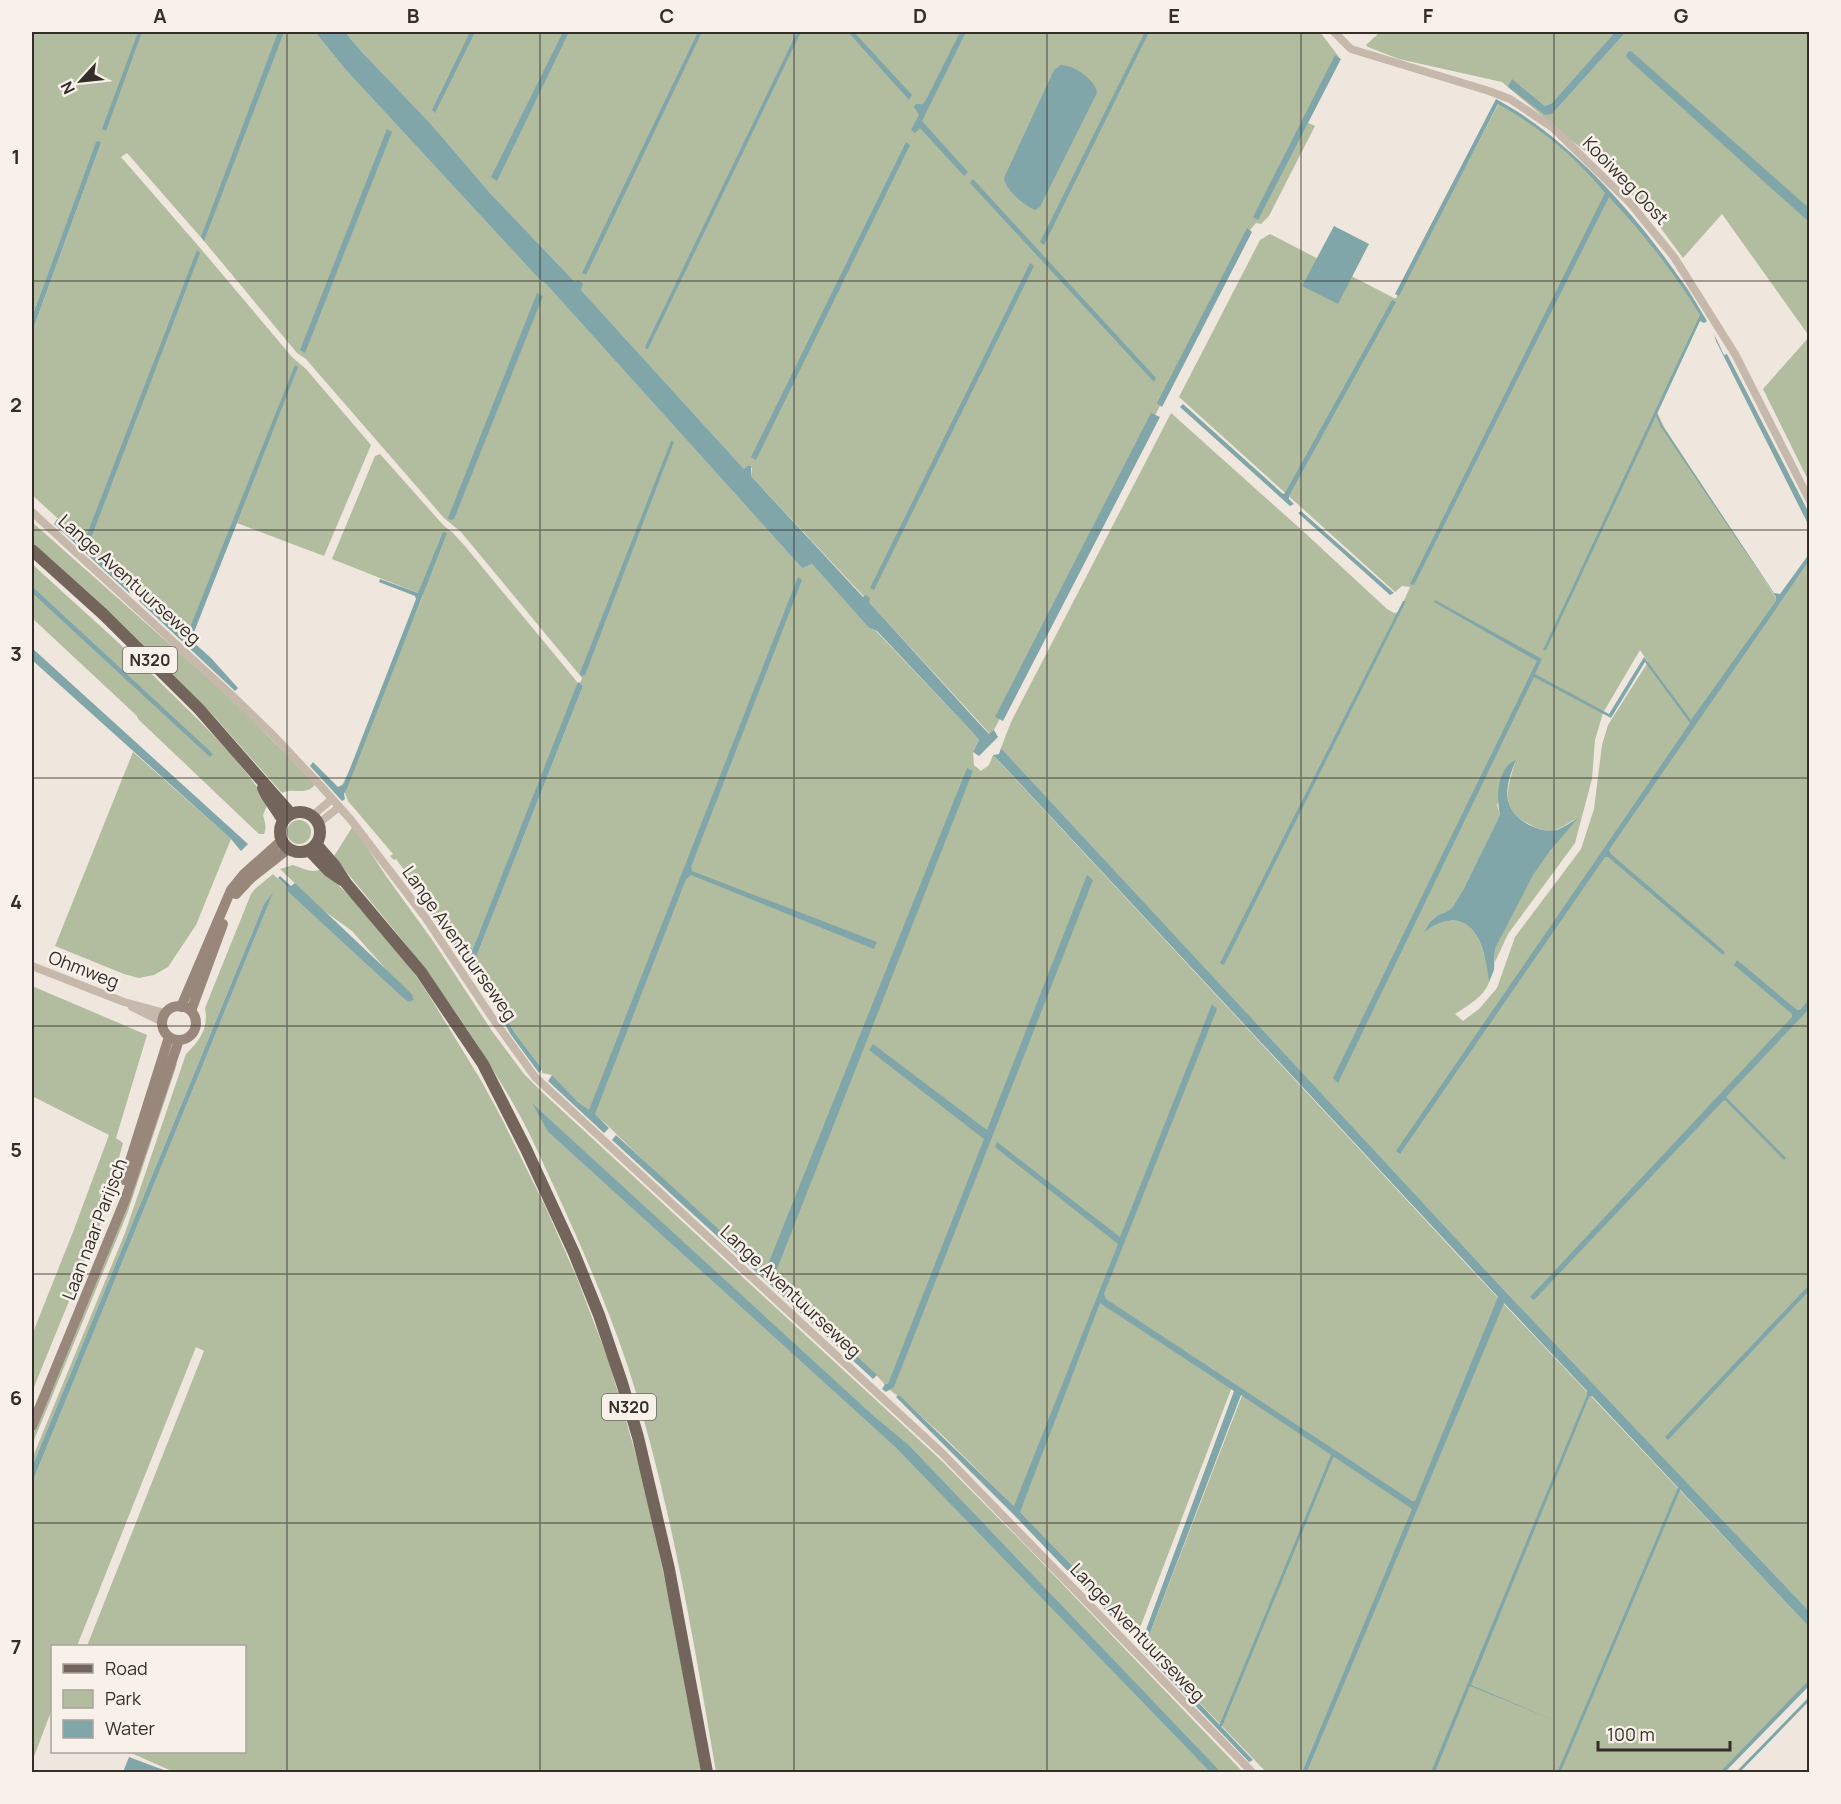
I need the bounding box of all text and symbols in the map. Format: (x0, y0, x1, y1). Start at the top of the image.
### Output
text: A (153, 2, 167, 29)
text: B (407, 2, 420, 29)
text: C (660, 2, 674, 29)
text: D (913, 2, 927, 29)
text: E (1168, 2, 1180, 29)
text: F (1423, 2, 1434, 29)
text: G (1674, 2, 1689, 29)
north arrow (51, 51, 111, 111)
text: N (55, 78, 80, 98)
street label: Kooiweg Oost (1578, 131, 1674, 229)
text: 1 (12, 143, 20, 170)
text: 2 (10, 391, 22, 418)
street label: Lange Aventuurseweg (54, 509, 206, 649)
text: 3 (10, 640, 22, 667)
road number: N320 (123, 647, 177, 673)
street label: Lange Aventuurseweg (397, 861, 523, 1025)
text: 4 (10, 888, 22, 915)
street label: Ohmweg (45, 945, 123, 993)
text: 5 (10, 1136, 22, 1163)
street label: Laan naar Parijsch (56, 1155, 132, 1303)
street label: Lange Aventuurseweg (716, 1219, 866, 1363)
text: 6 (10, 1384, 22, 1411)
road number: N320 (602, 1394, 656, 1420)
street label: Lange Aventuurseweg (1065, 1557, 1211, 1707)
text: 7 (11, 1633, 21, 1660)
legend (51, 1645, 246, 1753)
text: Road (105, 1656, 148, 1680)
text: Park (105, 1686, 142, 1710)
scale bar (1598, 1714, 1730, 1752)
text: Water (105, 1716, 155, 1740)
text: 100 m (1607, 1722, 1655, 1746)

